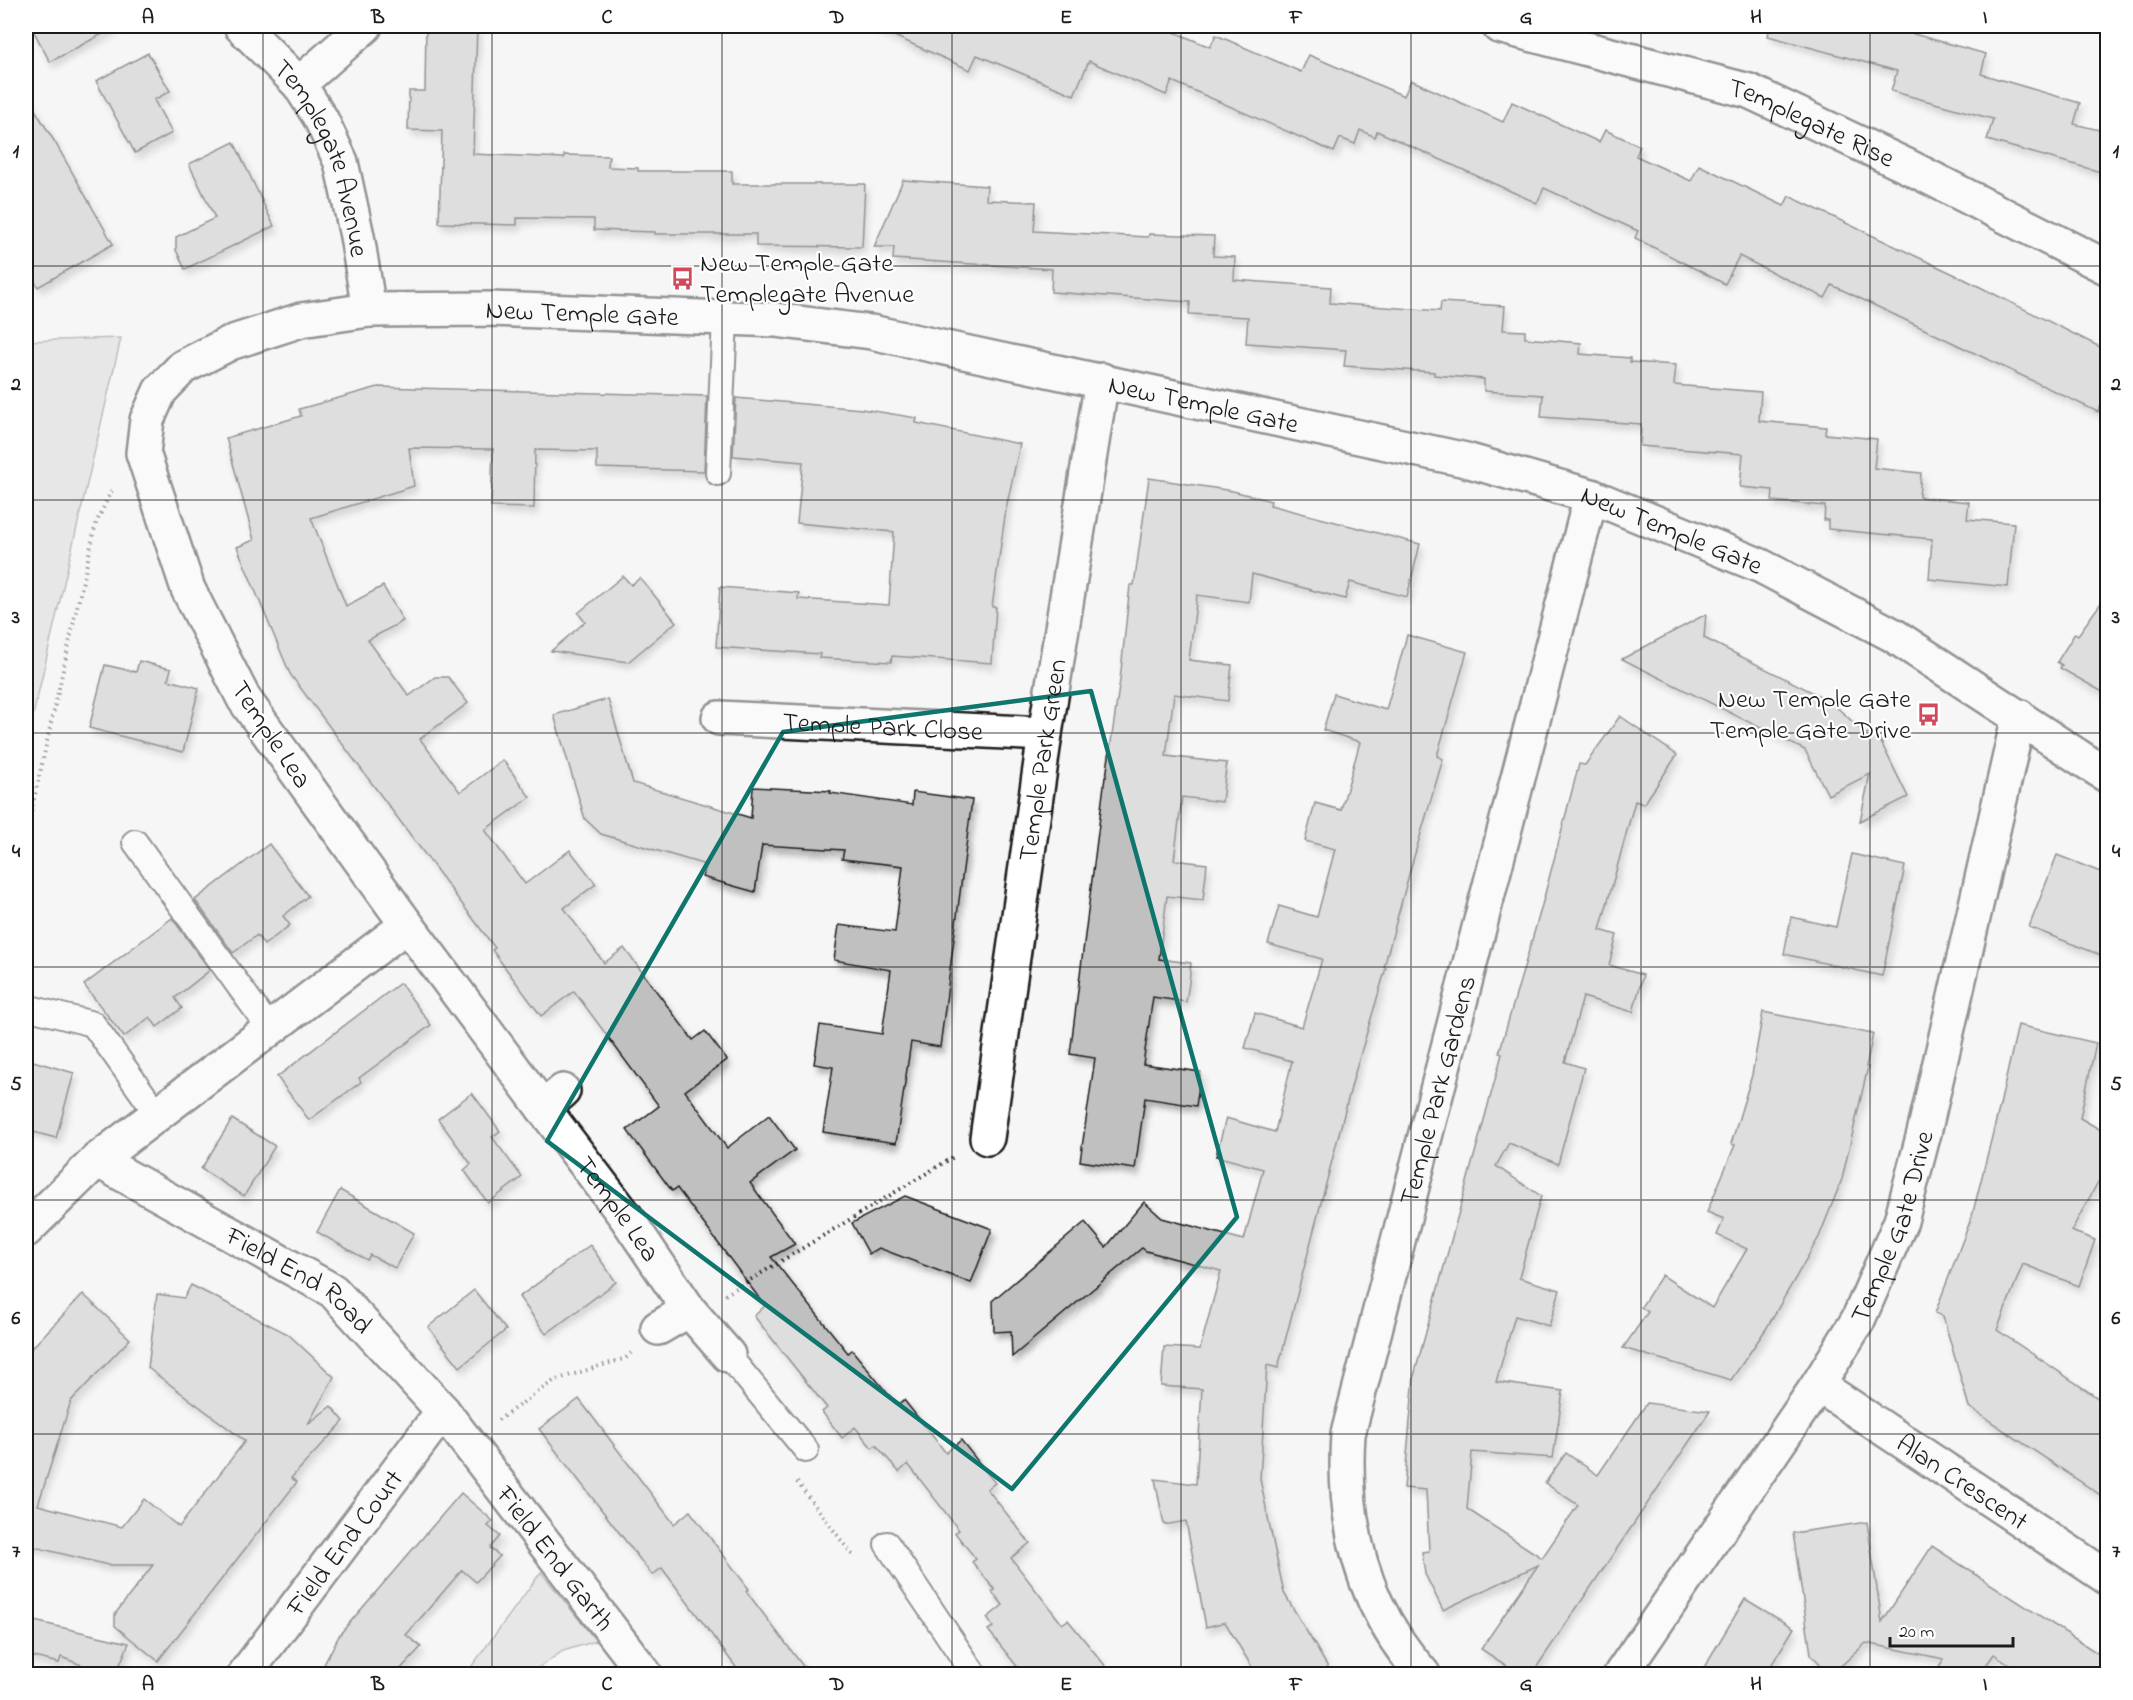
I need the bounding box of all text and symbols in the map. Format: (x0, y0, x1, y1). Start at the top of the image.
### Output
text: A (142, 4, 154, 33)
text: B (370, 4, 385, 33)
text: C (602, 4, 613, 33)
text: D (829, 4, 844, 33)
text: E (1060, 4, 1072, 33)
text: F (1289, 4, 1303, 33)
text: G (1520, 4, 1533, 33)
text: H (1750, 4, 1762, 33)
text: I (1983, 4, 1988, 33)
street label: Templegate Avenue (263, 51, 377, 261)
street label: Templegate Rise (1724, 70, 1901, 180)
text: 1 (13, 138, 20, 167)
text: 1 (2113, 138, 2120, 167)
place label: New Temple Gate Templegate Avenue (700, 245, 915, 315)
bus stop icon: New Temple Gate Templegate Avenue (669, 265, 695, 291)
street label: New Temple Gate (485, 292, 680, 338)
street label: New Temple Gate (1105, 367, 1303, 446)
text: 2 (10, 371, 21, 400)
text: 2 (2110, 371, 2121, 400)
street label: New Temple Gate (1574, 477, 1769, 587)
text: 3 (11, 604, 20, 633)
text: 3 (2111, 604, 2120, 633)
street label: Temple Park Green (1010, 656, 1079, 864)
street label: Temple Lea (220, 674, 320, 797)
place label: New Temple Gate Temple Gate Drive (1709, 681, 1912, 751)
bus stop icon: New Temple Gate Temple Gate Drive (1916, 701, 1942, 727)
street label: Temple Park Close (782, 704, 985, 753)
text: 4 (12, 838, 21, 867)
text: 4 (2112, 838, 2121, 867)
street label: Temple Park Gardens (1391, 972, 1488, 1210)
text: 5 (10, 1071, 22, 1100)
text: 5 (2110, 1071, 2122, 1100)
street label: Temple Gate Drive (1842, 1126, 1946, 1330)
street label: Temple Lea (565, 1149, 668, 1271)
street label: Field End Road (217, 1218, 381, 1344)
text: 6 (12, 1305, 21, 1334)
text: 6 (2112, 1305, 2121, 1334)
street label: Alan Crescent (1888, 1425, 2035, 1542)
street label: Field End Court (278, 1462, 414, 1626)
street label: Field End Garth (485, 1478, 622, 1641)
text: 7 (12, 1538, 21, 1567)
text: 7 (2112, 1538, 2121, 1567)
scale bar (1890, 1610, 2013, 1648)
text: 20 m (1899, 1620, 1934, 1646)
text: A (142, 1671, 154, 1700)
text: B (370, 1671, 385, 1700)
text: C (602, 1671, 613, 1700)
text: D (829, 1671, 844, 1700)
text: E (1060, 1671, 1072, 1700)
text: F (1289, 1671, 1303, 1700)
text: G (1520, 1671, 1533, 1700)
text: H (1750, 1671, 1762, 1700)
text: I (1983, 1671, 1988, 1700)

